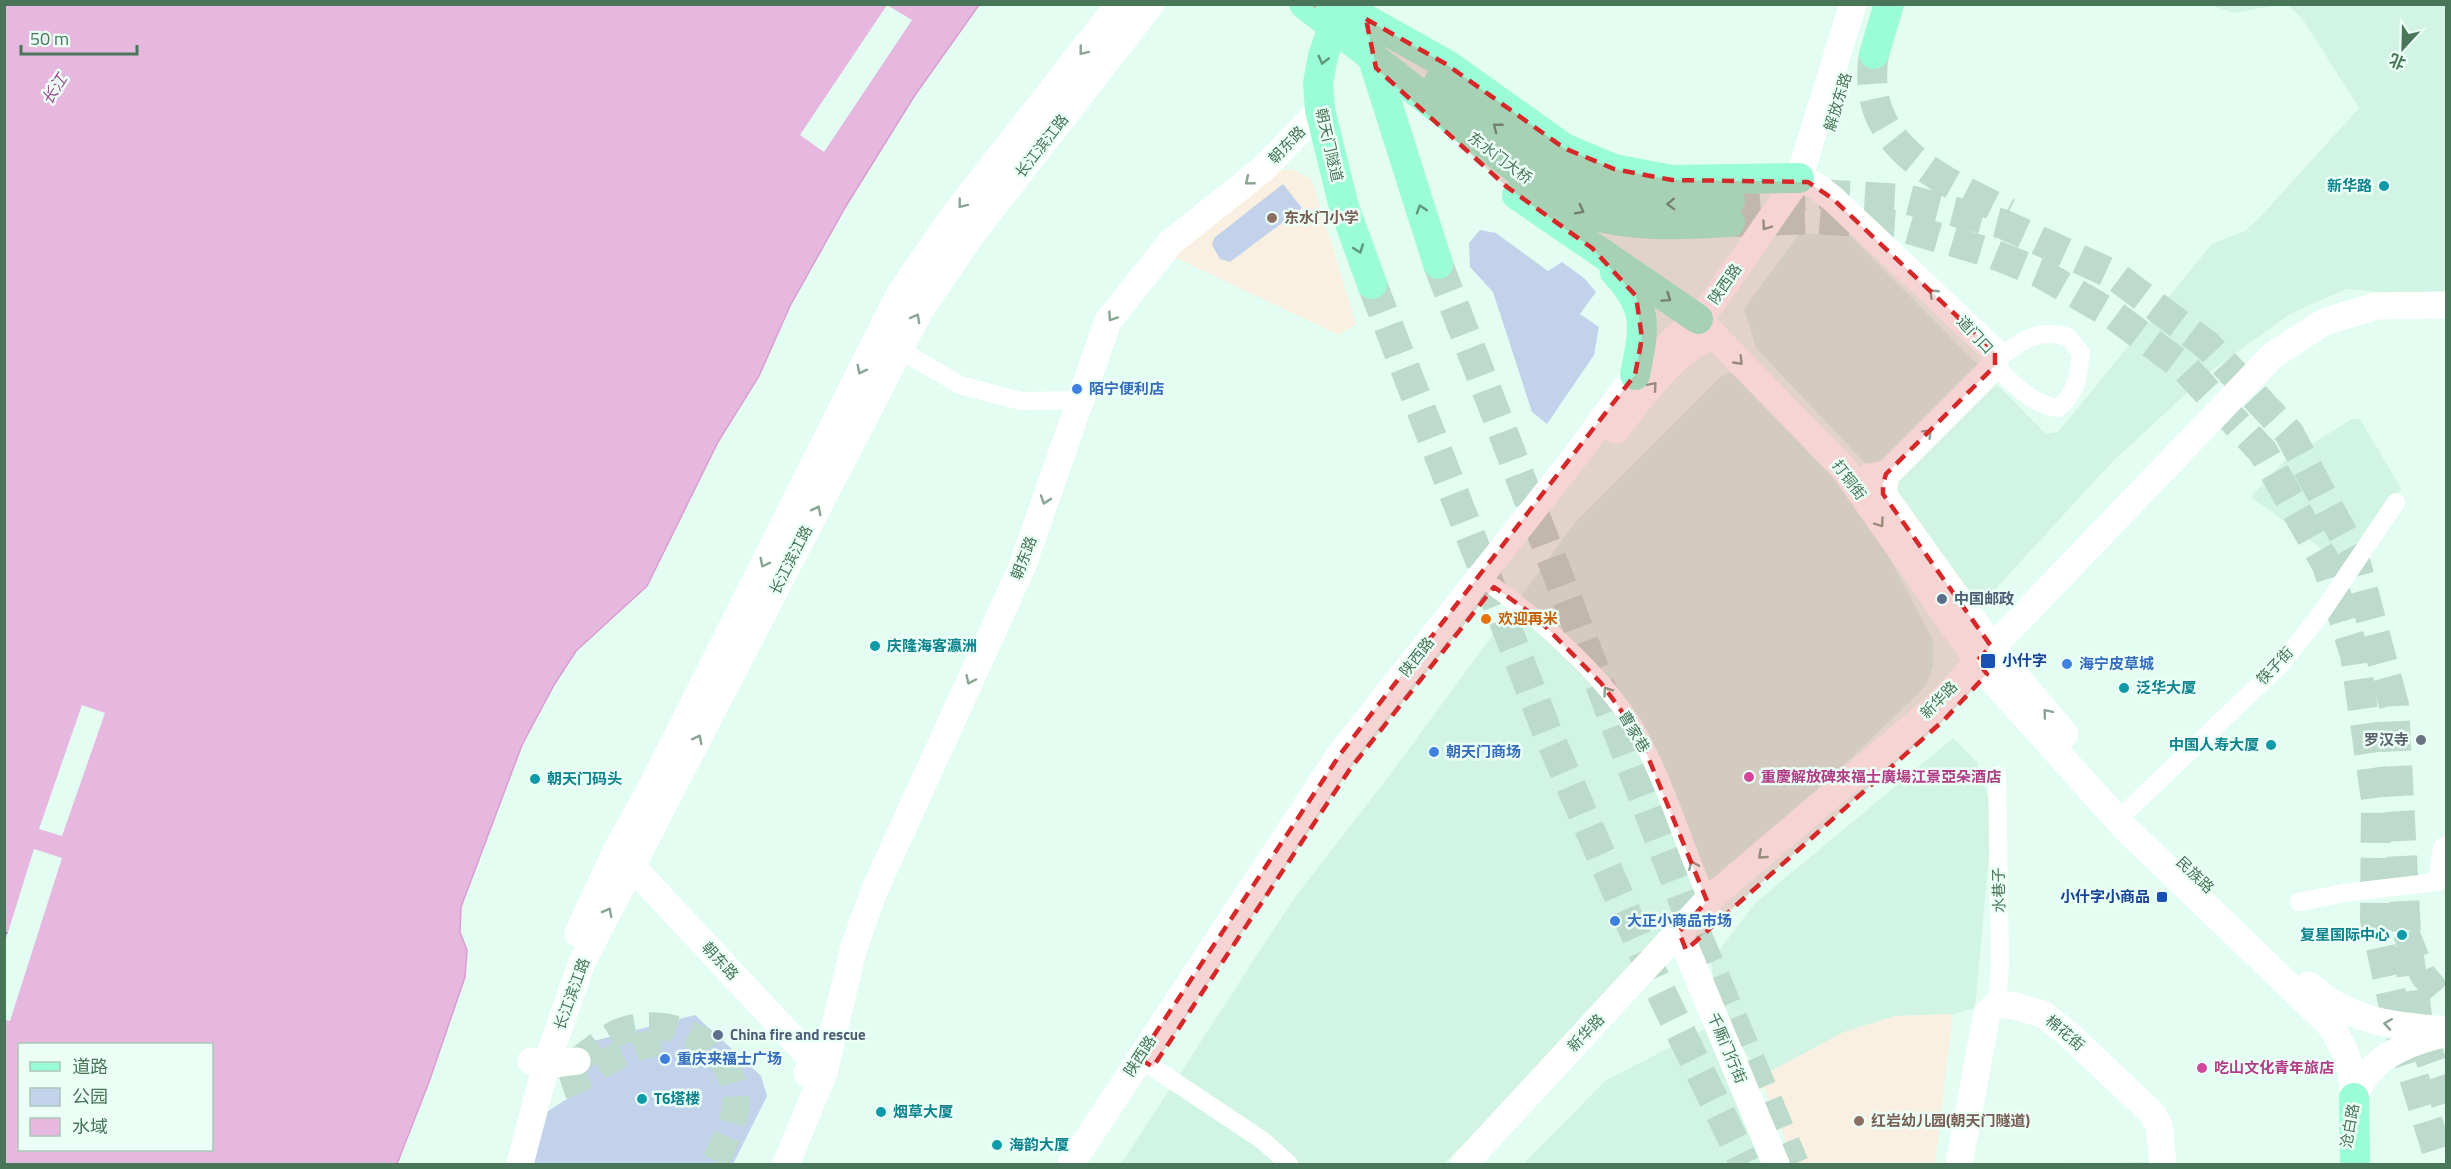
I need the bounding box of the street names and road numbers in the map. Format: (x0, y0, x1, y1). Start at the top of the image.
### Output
street label: 解放东路 (1818, 70, 1857, 134)
street label: 朝天门隧道 (1310, 106, 1349, 184)
street label: 长江滨江路 (1009, 109, 1074, 182)
street label: 朝东路 (1263, 120, 1311, 169)
street label: 东水门大桥 (1463, 126, 1537, 189)
street label: 陕西路 (1702, 259, 1747, 309)
street label: 道门口 (1952, 310, 1999, 359)
street label: 打铜街 (1827, 455, 1872, 505)
street label: 长江滨江路 (763, 521, 818, 598)
street label: 朝东路 (1005, 533, 1042, 583)
street label: 陕西路 (1394, 632, 1440, 682)
street label: 筷子街 (2251, 641, 2298, 690)
street label: 新华路 (1915, 676, 1963, 724)
street label: 曹家巷 (1613, 707, 1656, 757)
street label: 民族路 (2171, 851, 2220, 899)
street label: 水巷子 (1987, 867, 2010, 913)
street label: 朝东路 (697, 936, 744, 985)
street label: 长江滨江路 (548, 955, 595, 1033)
street label: 新华路 (1562, 1008, 1610, 1057)
street label: 千厮门行街 (1702, 1009, 1753, 1087)
street label: 棉花街 (2041, 1009, 2090, 1056)
street label: 陕西路 (1118, 1031, 1161, 1081)
street label: 沧白路 (2334, 1102, 2365, 1150)

